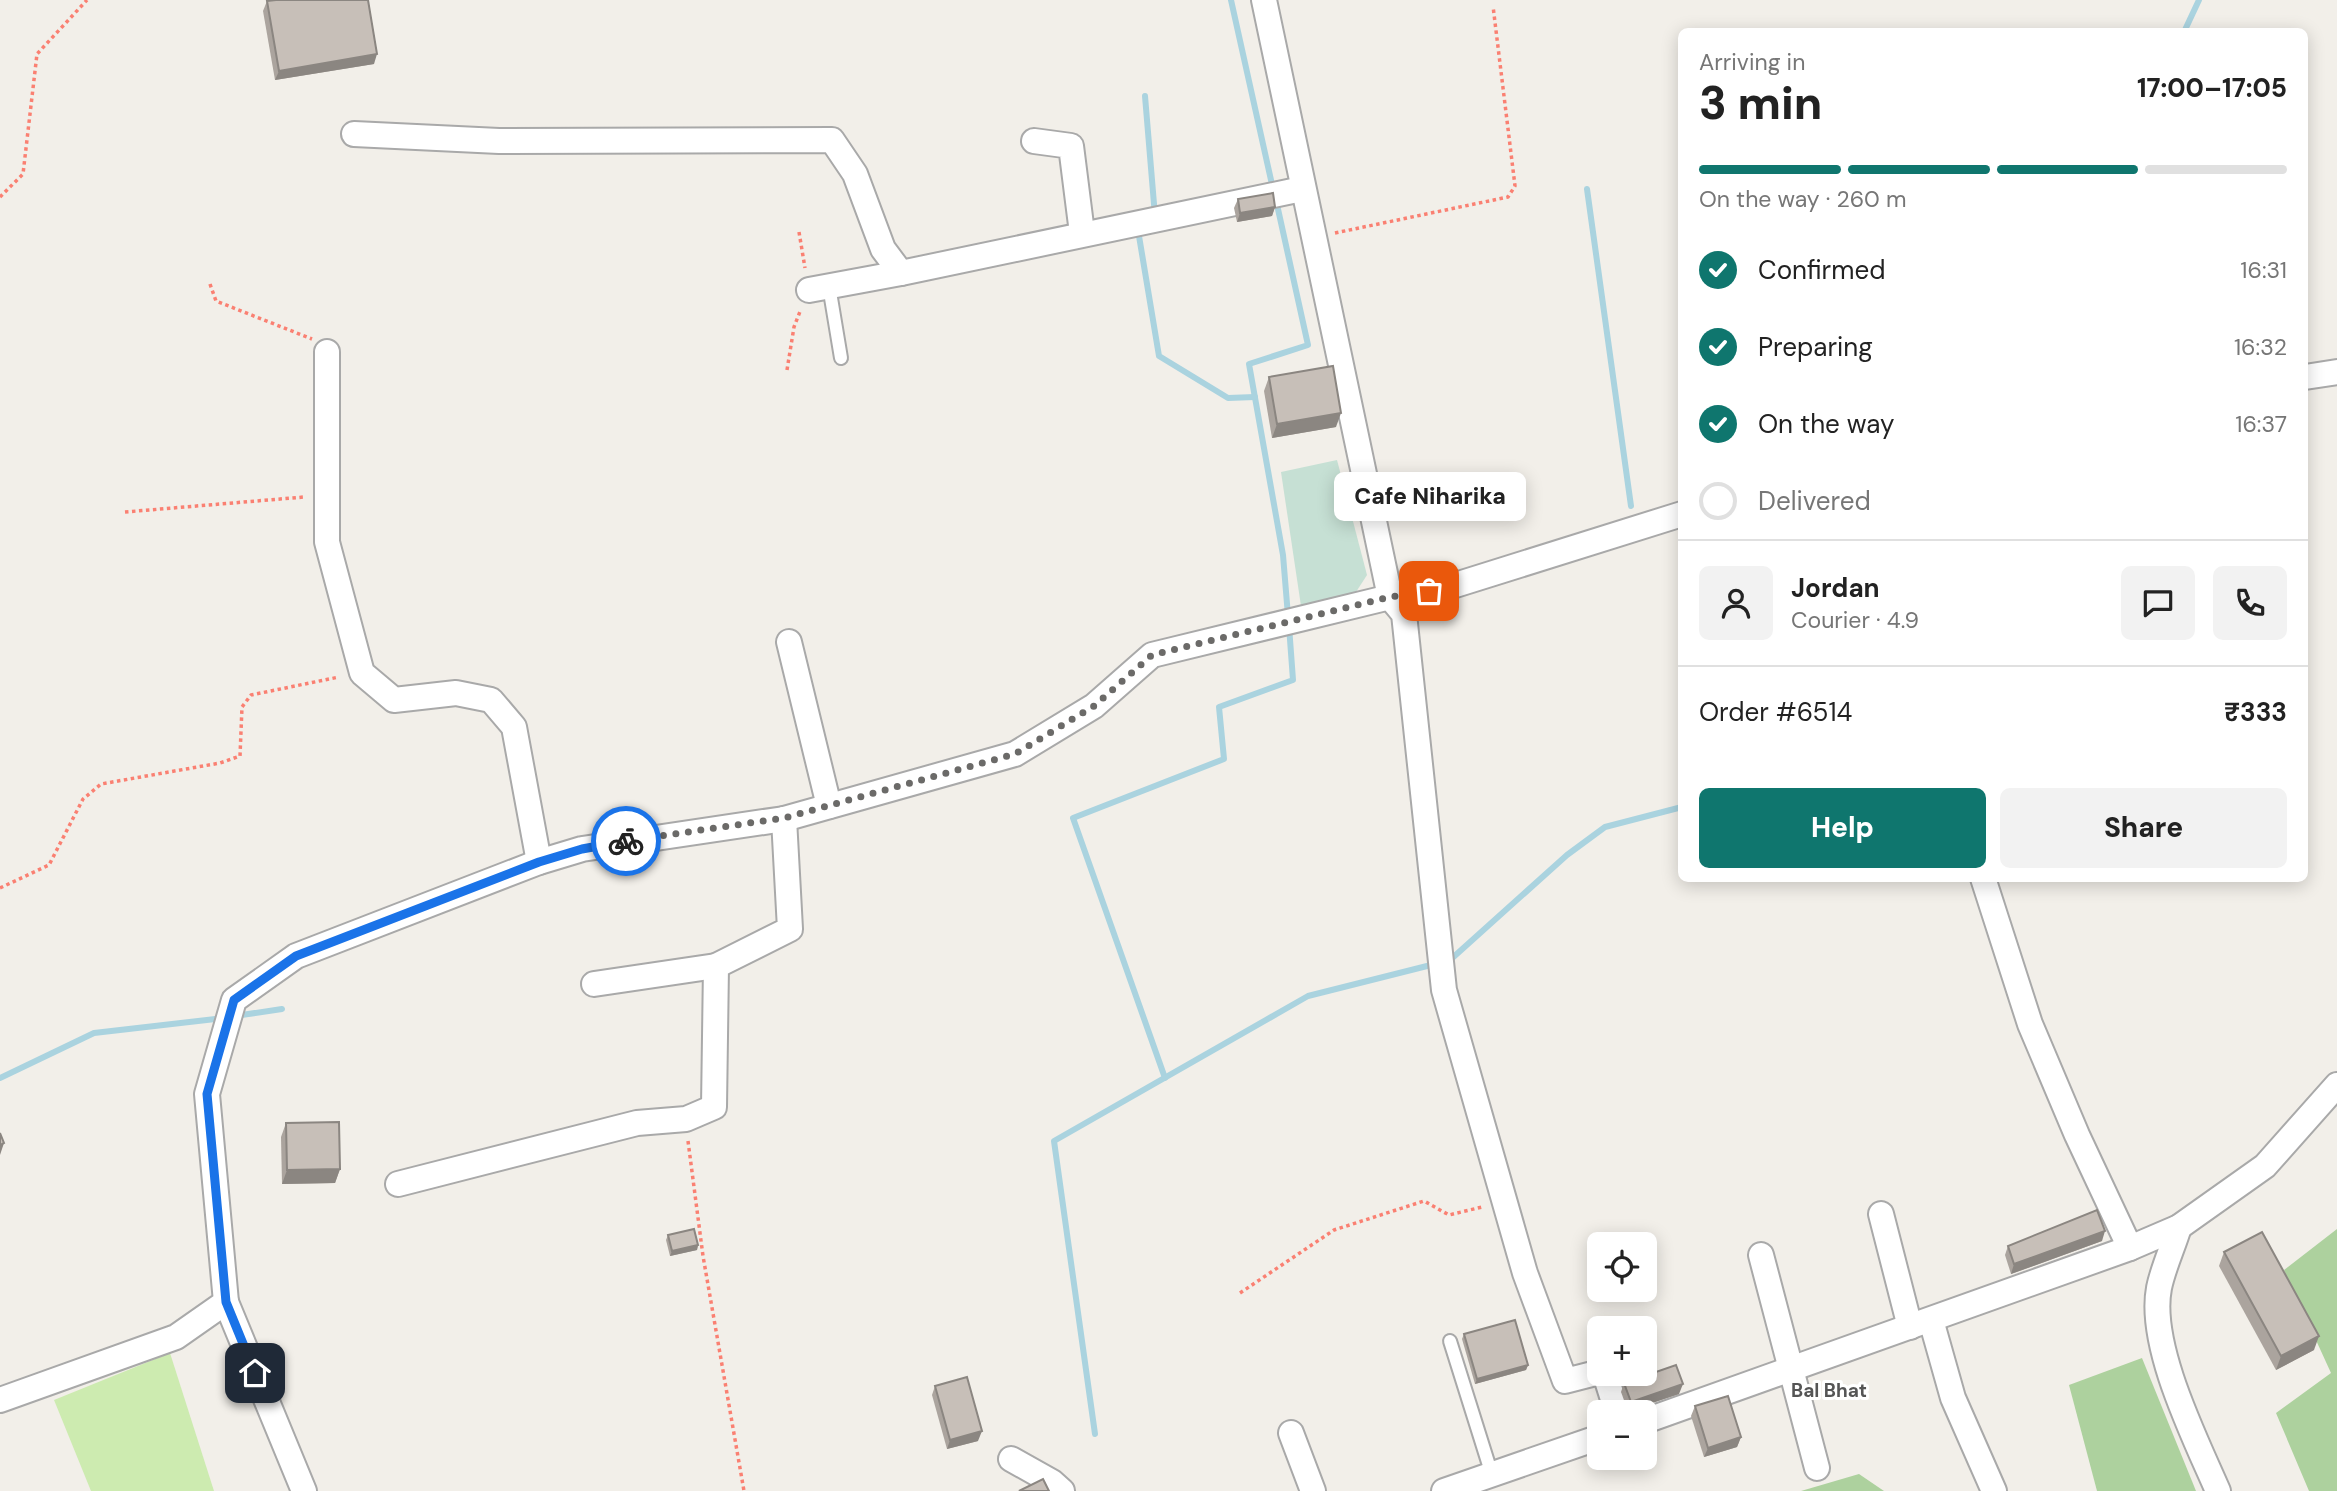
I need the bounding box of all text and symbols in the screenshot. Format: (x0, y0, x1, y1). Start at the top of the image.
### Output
text: Arriving in (1699, 47, 1805, 77)
text: 17:00–17:05 (2137, 71, 2287, 105)
text: 3 min (1699, 73, 1822, 133)
text: On the way · 260 m (1699, 184, 1906, 214)
icon: check (1699, 251, 1737, 289)
text: Confirmed (1758, 253, 1885, 287)
text: 16:31 (2240, 255, 2287, 285)
icon: check (1699, 328, 1737, 366)
text: Preparing (1758, 330, 1873, 364)
text: 16:32 (2234, 332, 2287, 362)
icon: check (1699, 405, 1737, 443)
text: On the way (1758, 407, 1894, 441)
text: 16:37 (2235, 409, 2287, 439)
callout: Cafe Niharika (1333, 472, 1525, 521)
text: Cafe Niharika (1354, 481, 1506, 511)
text: Delivered (1758, 484, 1871, 518)
pin (1399, 561, 1459, 621)
button: person (1699, 566, 1773, 640)
button: chat (2121, 566, 2195, 640)
button: phone (2213, 566, 2287, 640)
text: Jordan (1791, 571, 1880, 605)
icon: bag (1410, 572, 1448, 610)
text: Courier · 4.9 (1791, 605, 1919, 635)
text: Order #6514 (1699, 695, 1852, 729)
text: ₹333 (2224, 695, 2287, 729)
button: Help (1699, 788, 1986, 868)
button: Share (2000, 788, 2287, 868)
courier (591, 806, 661, 876)
icon: bike (607, 822, 645, 860)
map controls (1587, 1232, 1657, 1470)
button: locate (1587, 1232, 1657, 1302)
button: + (1587, 1316, 1657, 1386)
pin (225, 1343, 285, 1403)
icon: home (236, 1354, 274, 1392)
district label: Bal Bhat (1791, 1378, 1867, 1403)
button: − (1587, 1400, 1657, 1470)

